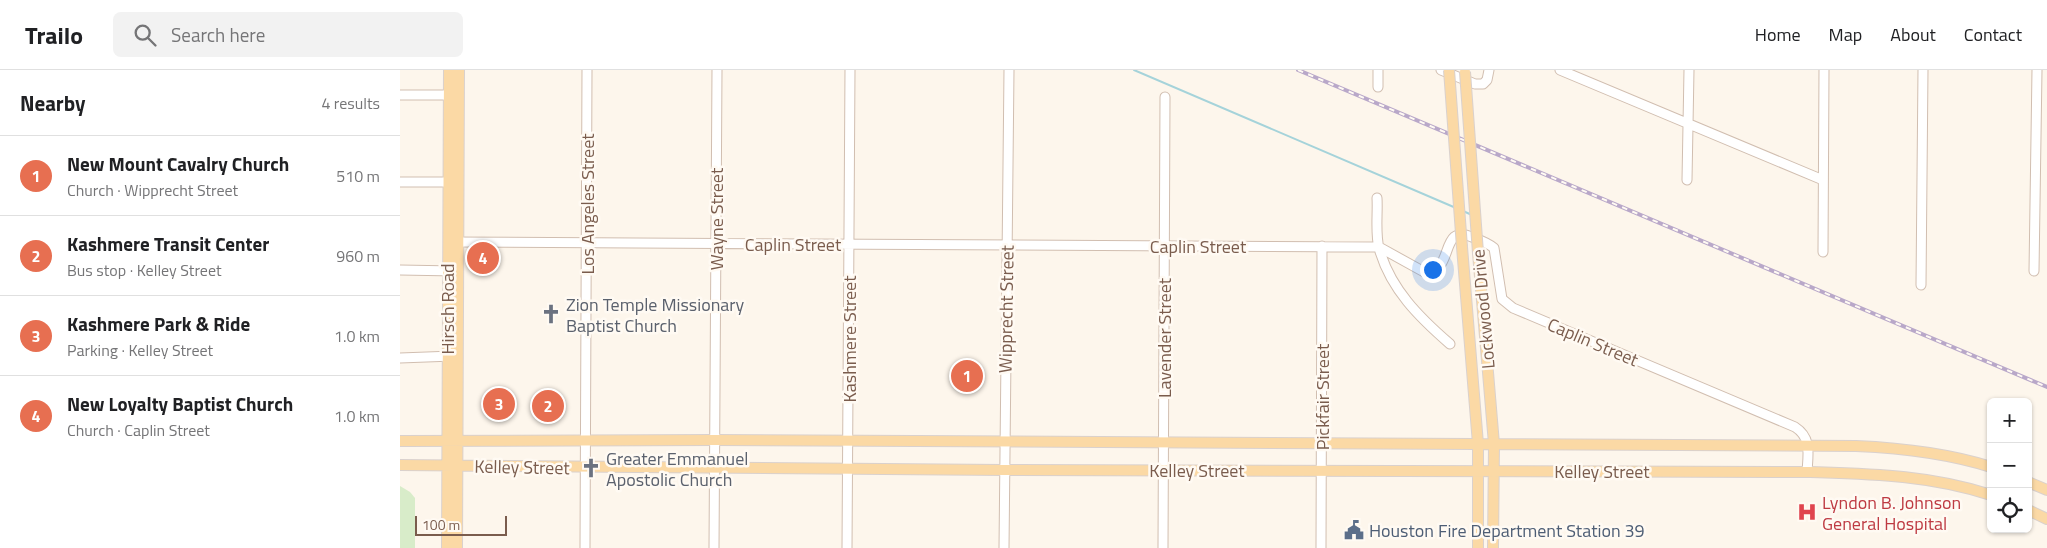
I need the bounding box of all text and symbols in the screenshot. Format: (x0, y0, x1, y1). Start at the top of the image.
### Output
search box (113, 12, 463, 57)
text: Trailo (25, 17, 83, 53)
text: Search here (171, 20, 265, 49)
icon: search (131, 21, 159, 49)
text: Home (1755, 21, 1801, 48)
text: Map (1829, 21, 1862, 48)
text: About (1890, 21, 1936, 48)
text: Contact (1964, 21, 2022, 48)
text: Nearby (20, 87, 85, 119)
text: 4 results (321, 91, 380, 115)
street label: Los Angeles Street (574, 133, 601, 275)
text: New Mount Cavalry Church (67, 149, 289, 178)
text: 1 (32, 164, 40, 188)
text: 510 m (336, 164, 380, 188)
street label: Wayne Street (703, 167, 730, 270)
text: Church · Wipprecht Street (67, 178, 238, 202)
text: Kashmere Transit Center (67, 229, 269, 258)
street label: Caplin Street (745, 231, 842, 258)
street label: Caplin Street (1150, 233, 1247, 260)
pin: 4 (467, 239, 499, 277)
text: 2 (32, 244, 40, 268)
text: 960 m (336, 244, 380, 268)
street label: Wipprecht Street (991, 244, 1021, 373)
street label: Lockwood Drive (1464, 248, 1502, 370)
your location (1420, 257, 1446, 283)
text: Bus stop · Kelley Street (67, 258, 222, 282)
street label: Hirsch Road (434, 263, 461, 355)
street label: Kashmere Street (836, 275, 863, 402)
street label: Lavender Street (1151, 277, 1178, 398)
place label: Zion Temple Missionary Baptist Church (566, 291, 745, 339)
church icon: Zion Temple Missionary Baptist Church (540, 303, 562, 325)
text: Kashmere Park & Ride (67, 309, 250, 338)
street label: Caplin Street (1543, 311, 1643, 374)
text: 3 (32, 324, 40, 348)
text: 1.0 km (334, 324, 380, 348)
text: Parking · Kelley Street (67, 338, 213, 362)
street label: Pickfair Street (1309, 343, 1336, 450)
pin: 1 (951, 357, 983, 395)
pin: 3 (483, 385, 515, 423)
pin: 2 (532, 387, 564, 425)
text: New Loyalty Baptist Church (67, 389, 293, 418)
map controls (1987, 398, 2032, 533)
button: + (1987, 398, 2032, 443)
text: 4 (32, 404, 40, 428)
text: 1.0 km (334, 404, 380, 428)
text: Church · Caplin Street (67, 418, 210, 442)
button: − (1987, 443, 2032, 488)
place label: Greater Emmanuel Apostolic Church (606, 445, 748, 493)
street label: Kelley Street (474, 453, 571, 481)
church icon: Greater Emmanuel Apostolic Church (580, 457, 602, 479)
street label: Kelley Street (1149, 457, 1245, 484)
street label: Kelley Street (1554, 458, 1650, 485)
button: locate (1987, 488, 2032, 533)
place label: Lyndon B. Johnson General Hospital (1822, 489, 1961, 537)
hospital icon: Lyndon B. Johnson General Hospital (1796, 501, 1818, 523)
scale bar (415, 513, 508, 536)
text: 100 m (422, 514, 460, 535)
place label: Houston Fire Department Station 39 (1369, 517, 1645, 544)
public building icon: Houston Fire Department Station 39 (1343, 519, 1365, 541)

